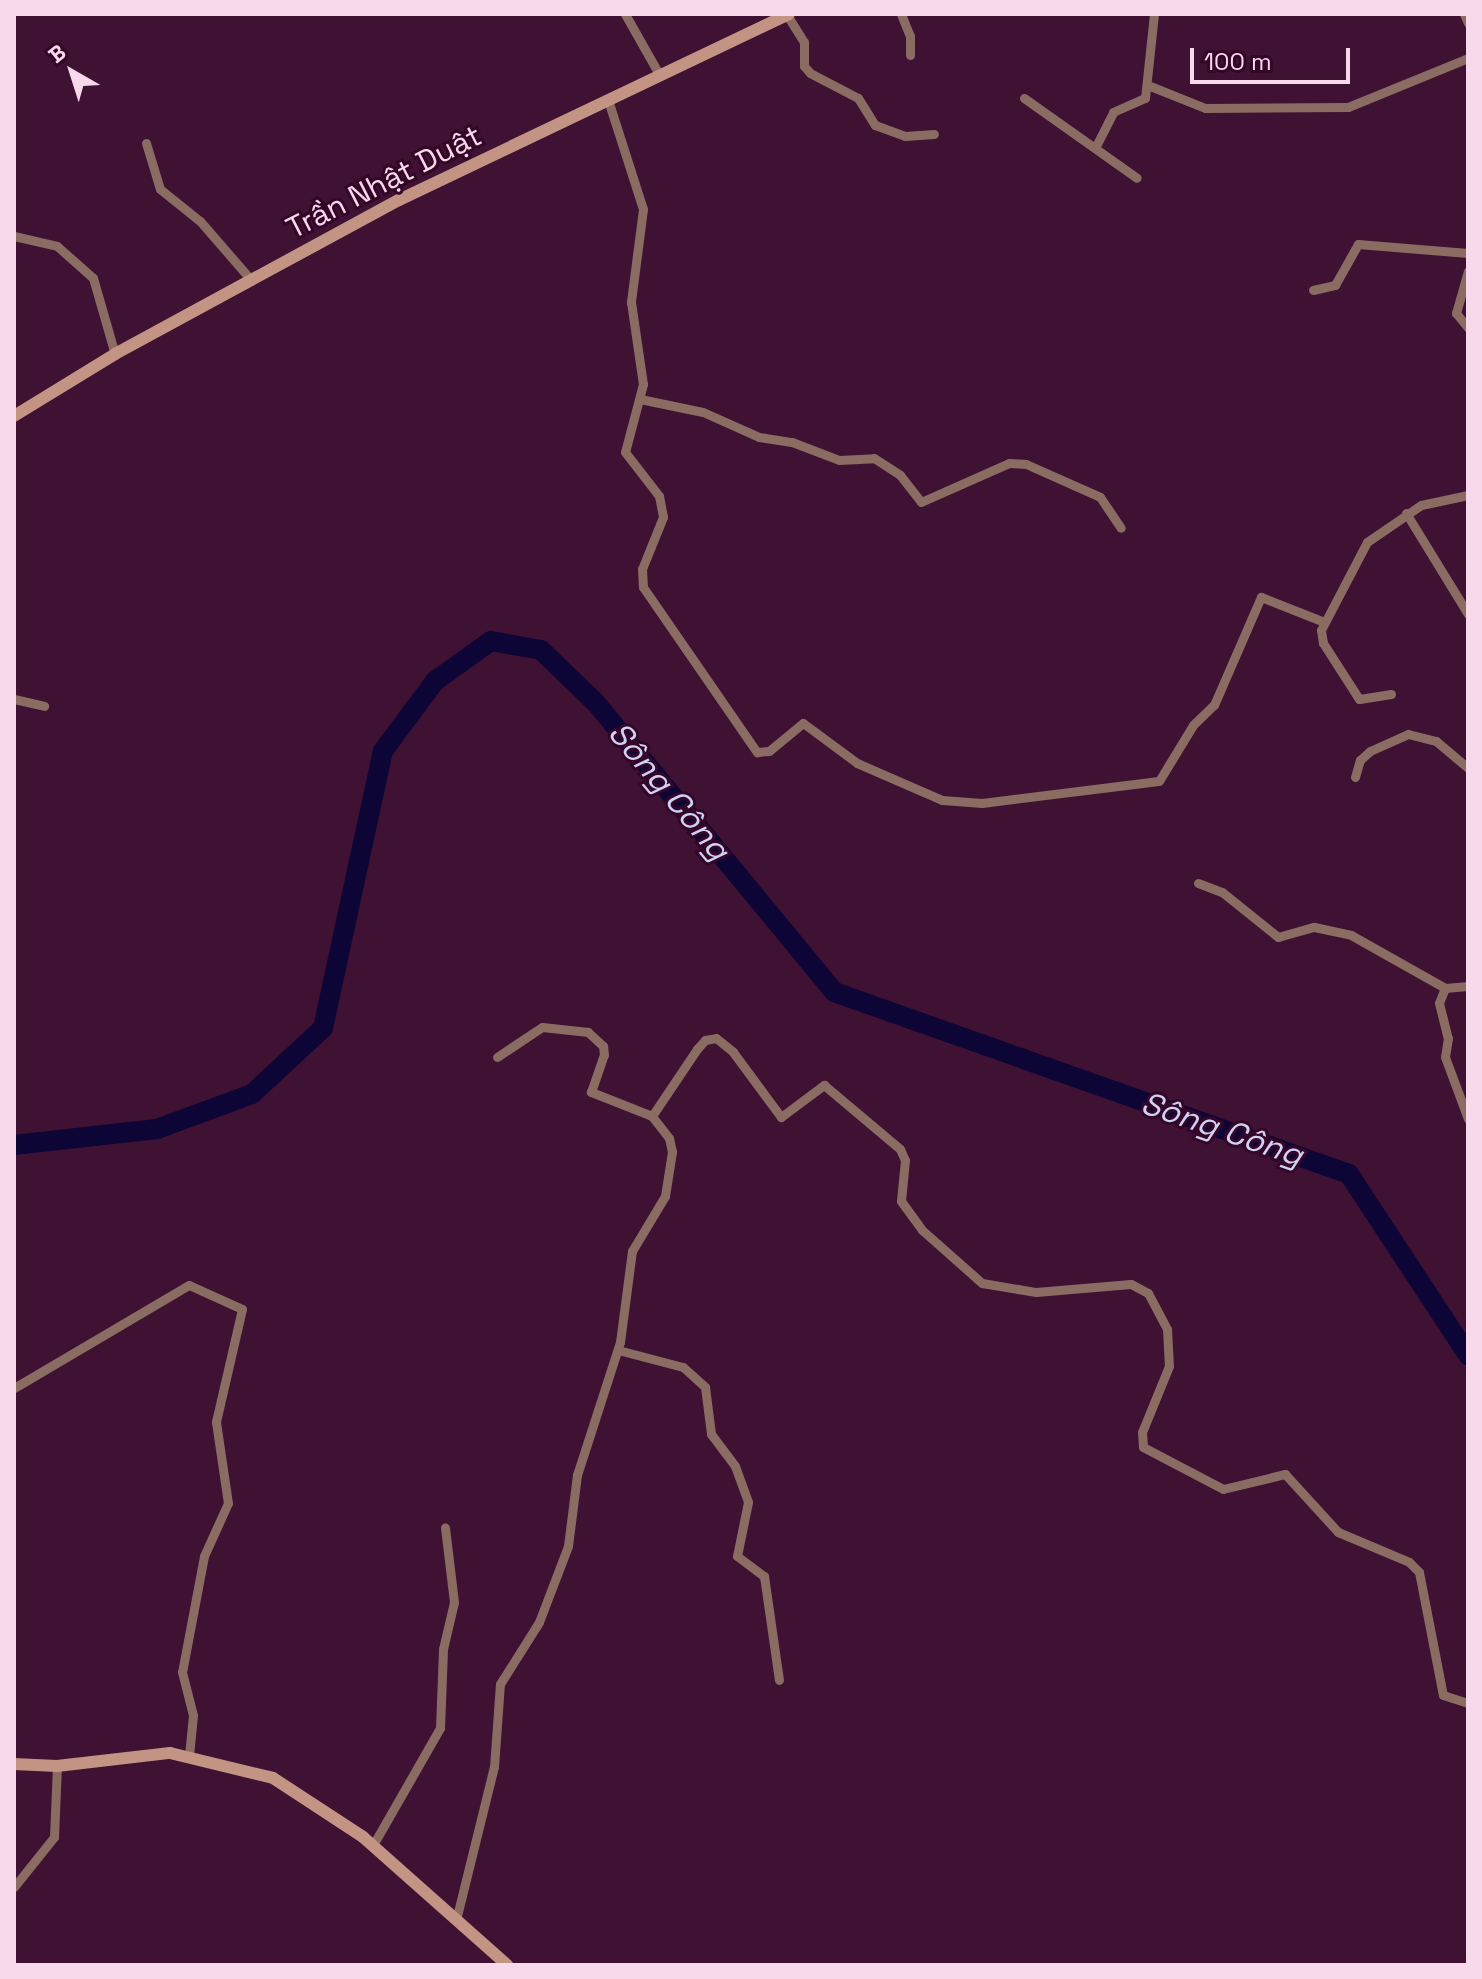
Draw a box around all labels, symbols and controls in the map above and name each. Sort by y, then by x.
north arrow [32,32,112,112]
scale bar [1194,32,1354,82]
text: B [42,38,71,69]
text: 100 m [1204,46,1272,77]
street label: Trần Nhật Duật [280,117,488,247]
water label: Sông Công [600,714,738,868]
water label: Sông Công [1136,1083,1308,1175]

